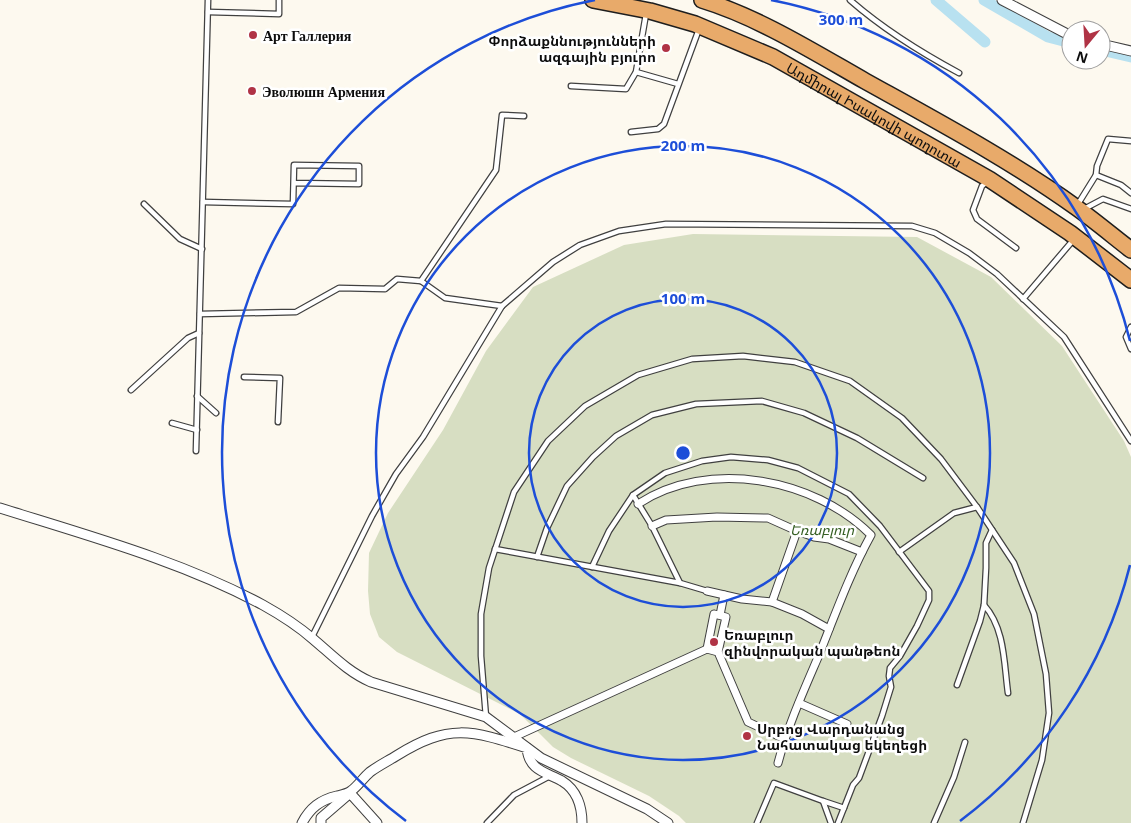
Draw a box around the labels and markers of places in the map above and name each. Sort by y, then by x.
place label: Арт Галлерия [263,26,352,45]
marker: Арт Галлерия [247,29,259,41]
place label: Փորձաքննությունների ազգային բյուրո [489,31,656,66]
marker: Փորձաքննությունների ազգային բյուրո [660,42,672,54]
place label: Эволюшн Армения [262,82,385,101]
marker: Эволюшн Армения [246,85,258,97]
centre of rings [674,444,692,462]
place label: Եռաբլուր զինվորական պանթեոն [724,625,900,660]
marker: Եռաբլուր զինվորական պանթեոն [708,636,720,648]
place label: Սրբոց Վարդանանց Նահատակաց եկեղեցի [757,719,927,754]
marker: Սրբոց Վարդանանց Նահատակաց եկեղեցի [741,730,753,742]

